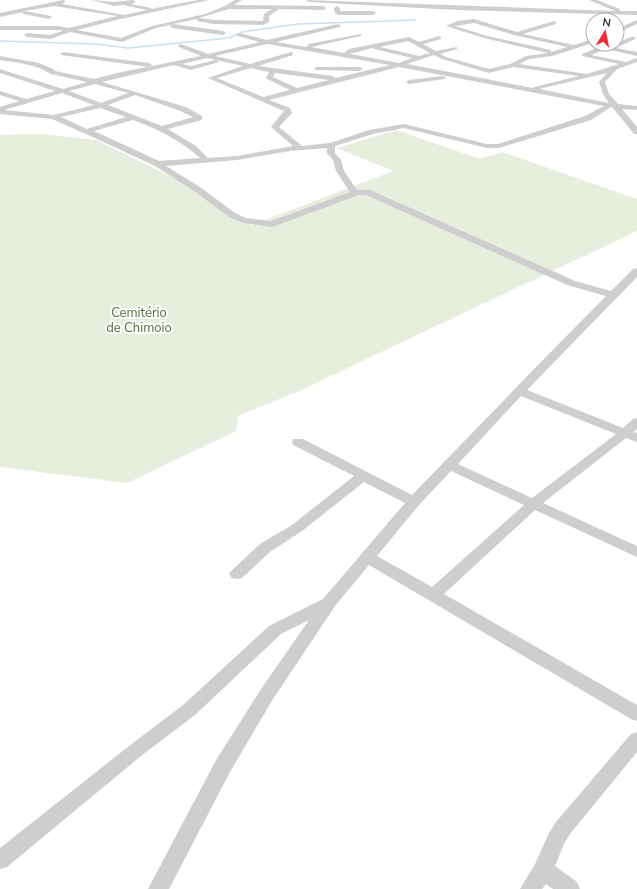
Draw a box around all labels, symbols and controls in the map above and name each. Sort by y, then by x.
north arrow [585,12,625,52]
text: N [601,15,612,31]
park label: Cemitério de Chimoio [106,304,172,337]

